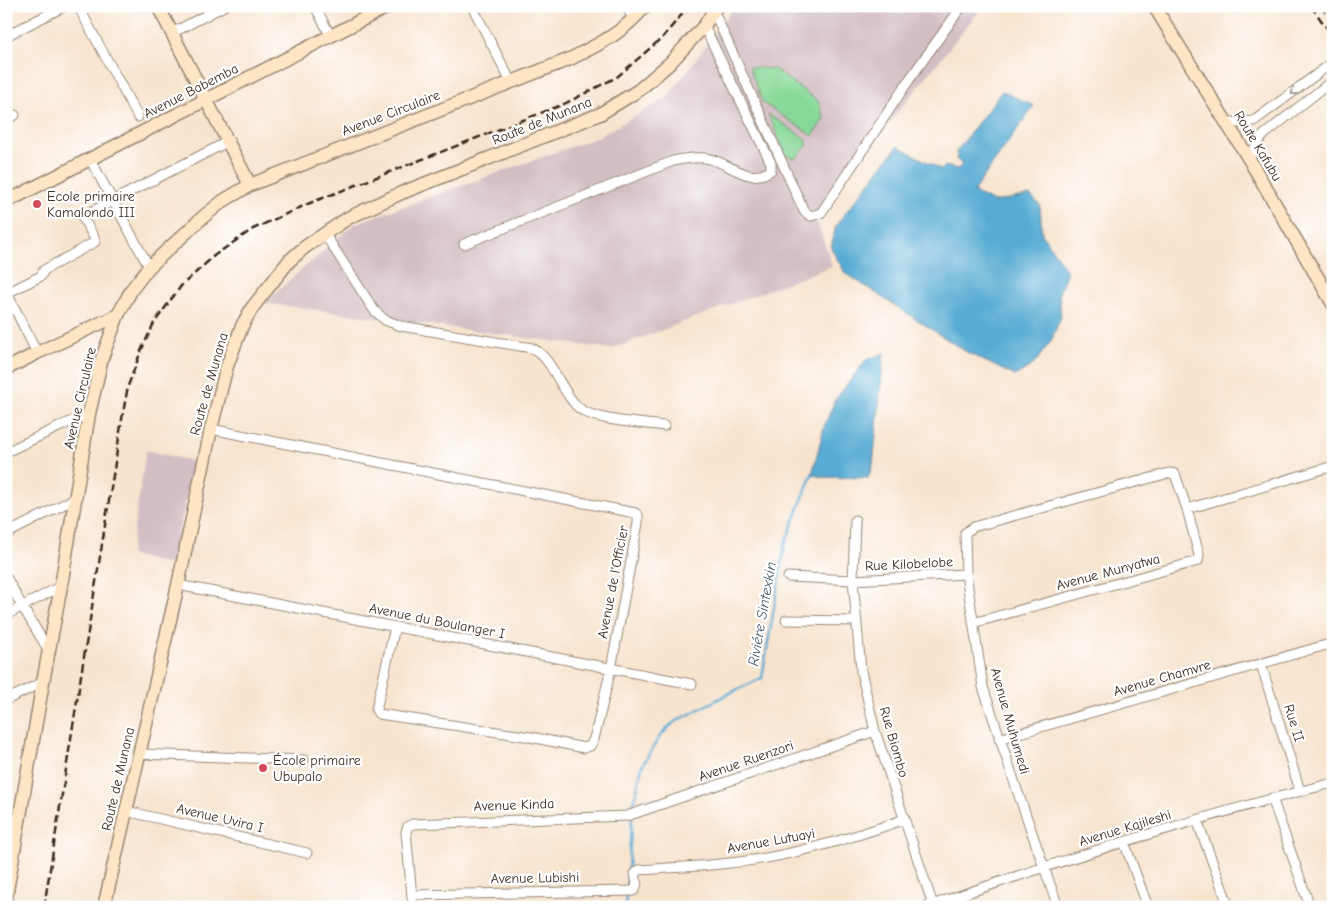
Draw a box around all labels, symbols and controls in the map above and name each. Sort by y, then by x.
street label: Avenue Babemba [141,60,241,122]
street label: Avenue Circulaire [339,86,443,140]
one-way arrow [1291,86,1300,94]
street label: Route de Munana [490,93,594,149]
street label: Route Kafubu [1230,108,1286,184]
place label: Ecole primaire Kamalondo III [47,188,135,221]
marker: Ecole primaire Kamalondo III [31,198,43,210]
street label: Route de Munana [186,331,232,437]
street label: Avenue Circulaire [60,345,100,451]
street label: Avenue de l'Officier [594,524,632,640]
street label: Avenue Munyatwa [1054,550,1162,594]
street label: Rue Kilobelobe [865,553,953,575]
water label: Riviére Sintexkin [744,560,780,668]
street label: Avenue du Boulanger I [368,599,506,643]
street label: Avenue Chamvre [1111,656,1213,700]
street label: Avenue Muhumedi [987,666,1033,776]
street label: Rue II [1280,702,1308,744]
street label: Rue Biombo [876,705,912,779]
street label: Route de Munana [98,725,138,833]
street label: Avenue Ruenzori [696,737,796,785]
place label: École primaire Ubupalo [273,752,361,785]
marker: École primaire Ubupalo [257,762,269,774]
street label: Avenue Kinda [473,795,555,815]
street label: Avenue Uvira I [175,800,265,836]
street label: Avenue Kajileshi [1077,806,1173,850]
street label: Avenue Lutuayi [726,825,816,857]
street label: Avenue Lubishi [491,869,579,887]

